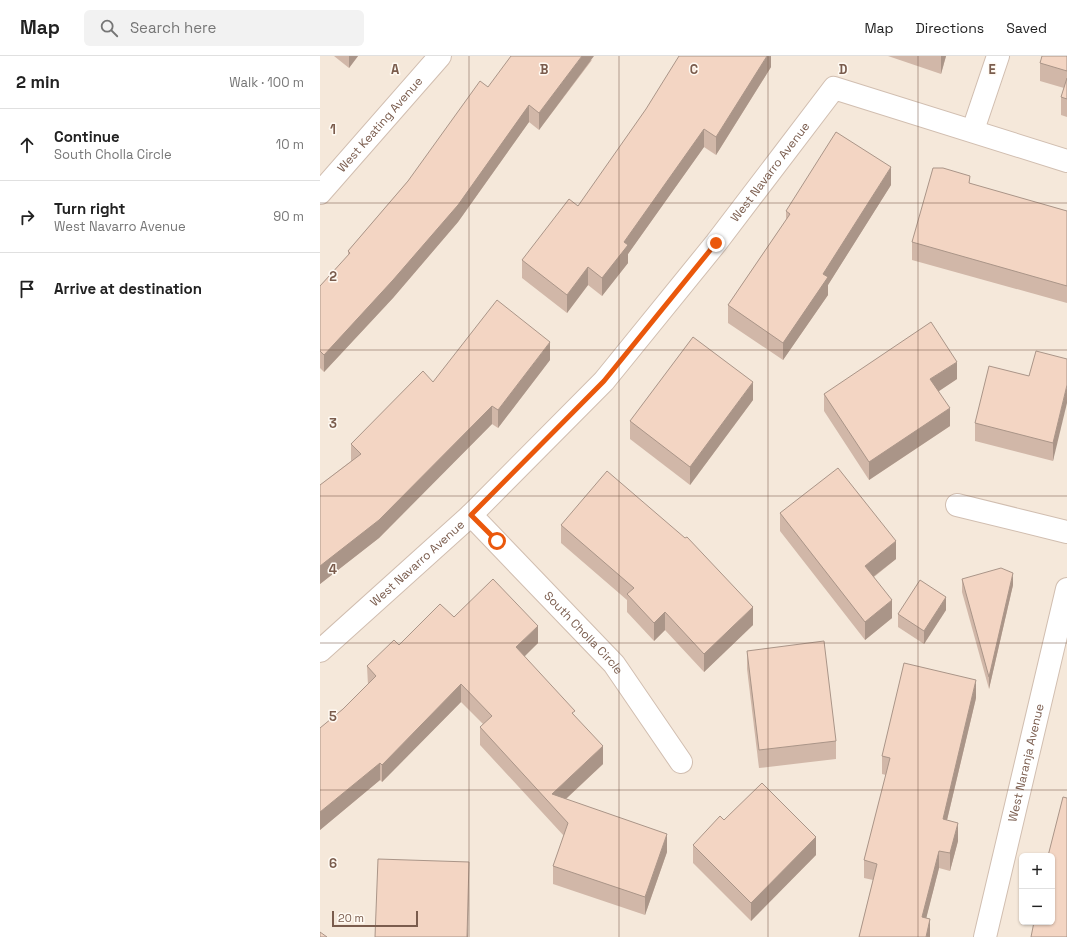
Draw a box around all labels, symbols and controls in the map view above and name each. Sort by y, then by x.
search box [84,10,364,46]
text: Map [20,15,60,40]
icon: search [98,17,120,39]
text: Search here [130,18,216,37]
text: Map [864,19,894,37]
text: Directions [916,19,984,37]
text: Saved [1006,19,1047,37]
text: A [391,61,400,78]
text: B [540,61,549,78]
text: C [690,61,698,78]
text: D [839,61,848,78]
text: E [988,61,996,78]
text: 2 min [16,71,60,93]
street label: West Keating Avenue [334,73,426,176]
text: Walk · 100 m [229,74,304,91]
street label: West Navarro Avenue [727,119,813,225]
text: 1 [330,121,336,138]
text: Continue [54,127,120,146]
icon: ahead [16,134,38,156]
text: 10 m [276,136,304,153]
text: South Cholla Circle [54,146,172,163]
text: Turn right [54,199,125,218]
icon: right [16,206,38,228]
text: 90 m [273,208,304,225]
text: West Navarro Avenue [54,218,186,235]
route end [707,234,725,252]
text: 2 [329,268,337,285]
icon: arrive [16,278,38,300]
text: Arrive at destination [54,279,202,298]
text: 3 [329,415,337,432]
street label: West Navarro Avenue [367,517,468,610]
route start [488,532,506,550]
text: 4 [329,561,337,578]
street label: South Cholla Circle [540,588,627,677]
street label: West Naranja Avenue [1004,702,1048,823]
text: 5 [329,708,337,725]
map controls [1019,853,1055,925]
button: + [1019,853,1055,889]
text: 6 [329,855,337,872]
button: − [1019,889,1055,925]
scale bar [332,909,418,928]
text: 20 m [338,911,364,925]

